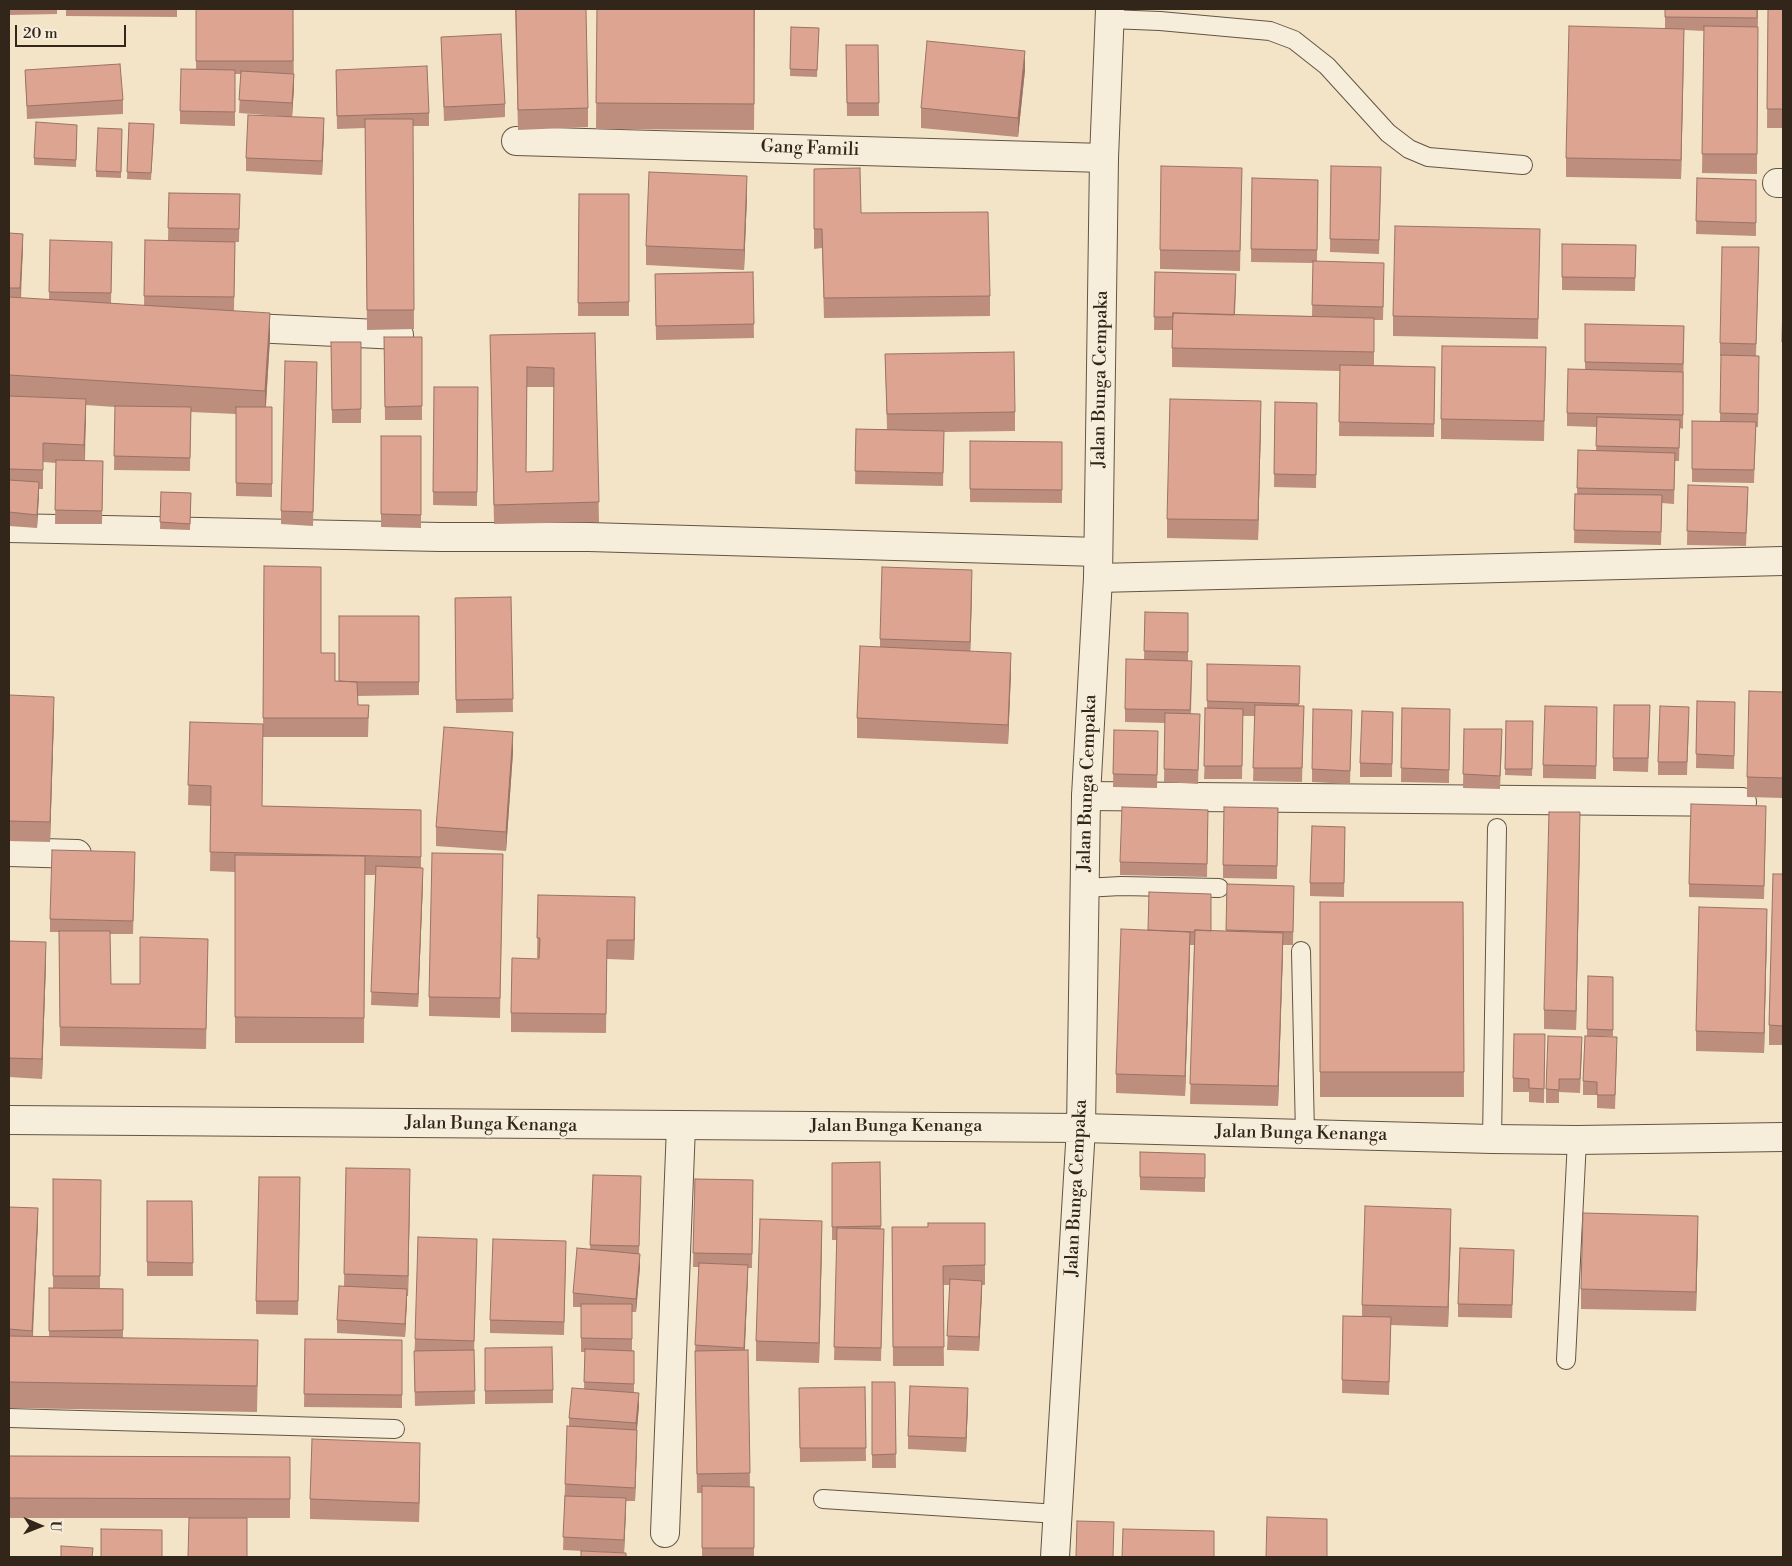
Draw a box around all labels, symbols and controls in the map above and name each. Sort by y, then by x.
scale bar [18,15,129,47]
text: 20 m [23,24,58,43]
street label: Gang Famili [760,136,860,162]
street label: Jalan Bunga Cempaka [1089,290,1113,468]
street label: Jalan Bunga Cempaka [1074,694,1102,872]
street label: Jalan Bunga Cempaka [1062,1099,1092,1277]
street label: Jalan Bunga Kenanga [405,1113,577,1137]
street label: Jalan Bunga Kenanga [810,1116,982,1138]
street label: Jalan Bunga Kenanga [1215,1122,1387,1146]
north arrow [15,1501,65,1551]
text: U [46,1521,64,1532]

